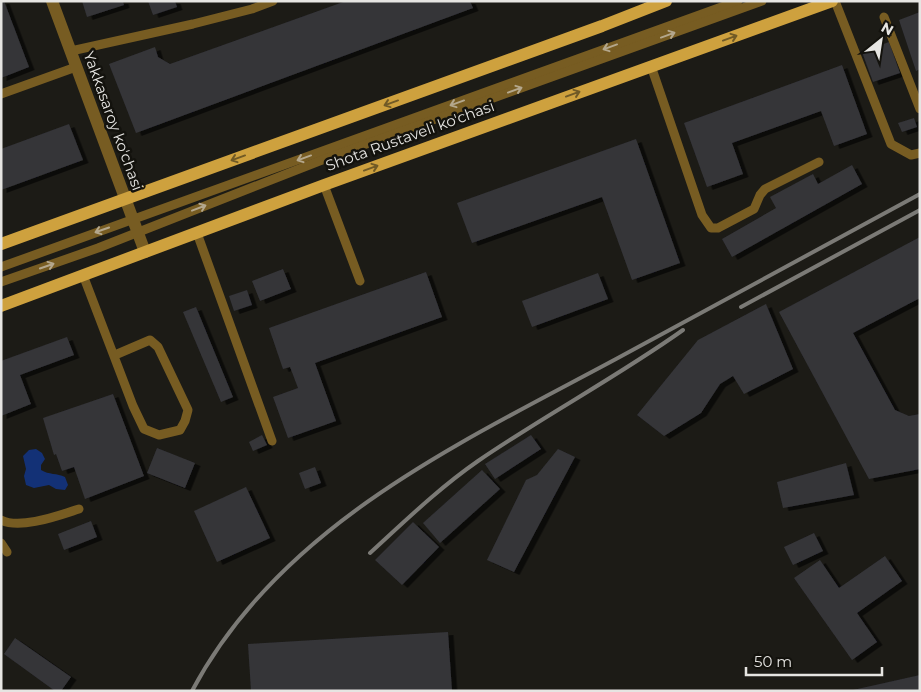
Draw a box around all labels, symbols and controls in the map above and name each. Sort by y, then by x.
north arrow [856,15,906,65]
text: N [878,18,897,39]
one-way arrow [660,30,676,39]
one-way arrow [721,33,737,42]
one-way arrow [603,43,618,52]
street label: Yakkasaroy ko'chasi [79,49,147,193]
one-way arrow [507,85,523,94]
one-way arrow [565,89,581,98]
street label: Shota Rustaveli ko'chasi [323,96,497,175]
one-way arrow [384,99,399,108]
one-way arrow [450,99,465,108]
one-way arrow [231,154,246,163]
one-way arrow [297,154,312,163]
one-way arrow [363,163,378,172]
one-way arrow [191,203,206,212]
one-way arrow [94,226,110,235]
one-way arrow [39,260,55,270]
scale bar [746,644,882,676]
text: 50 m [754,652,792,671]

